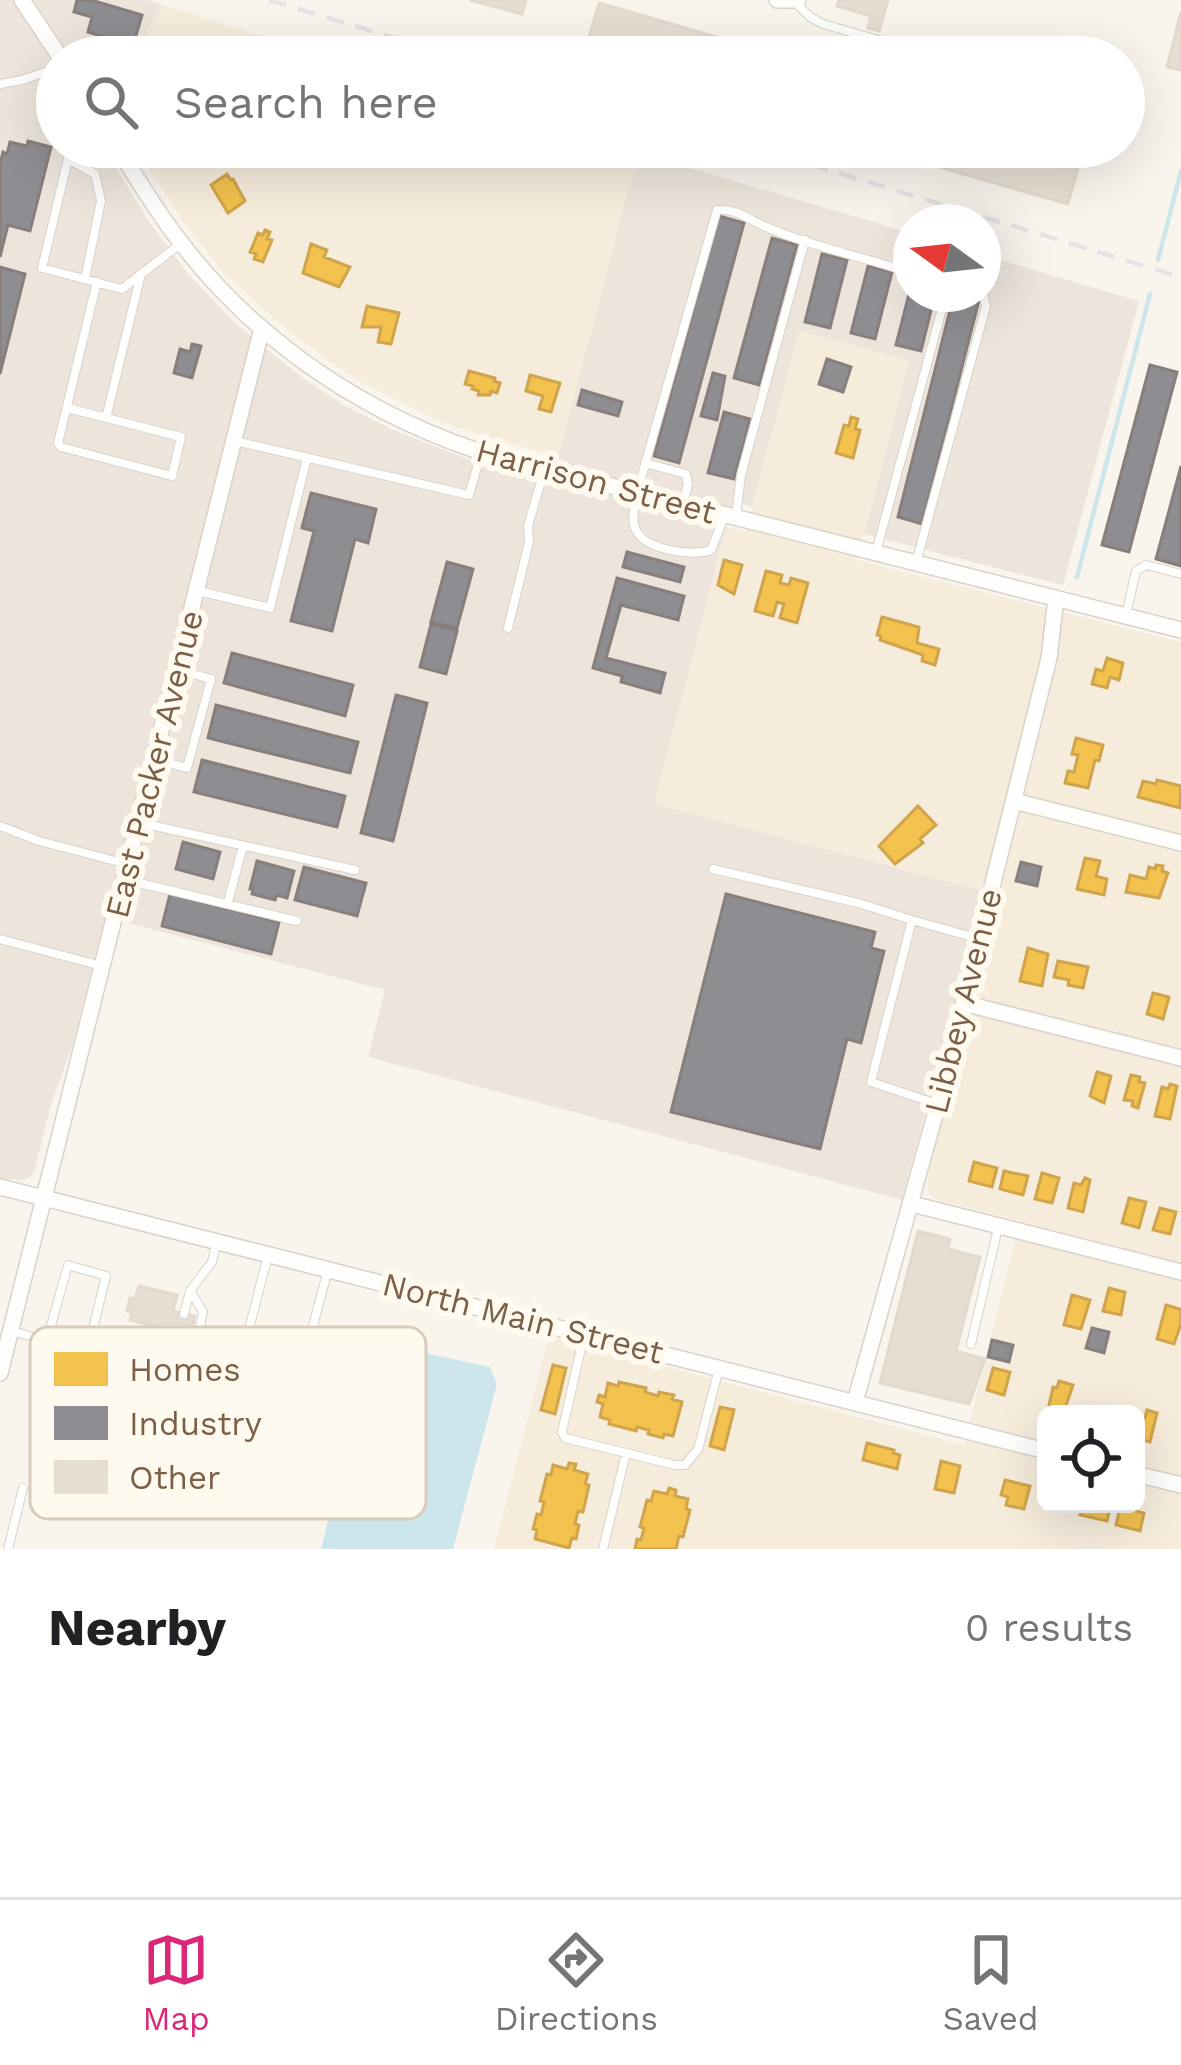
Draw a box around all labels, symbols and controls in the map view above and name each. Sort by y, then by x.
search box [36,36,1145,168]
icon: search [78,69,144,135]
text: Search here [174,76,438,129]
north arrow [893,204,1001,312]
street label: Harrison Street [472,430,720,532]
street label: East Packer Avenue [97,606,211,922]
street label: Libbey Avenue [916,884,1010,1118]
street label: North Main Street [378,1264,668,1372]
legend [30,1327,426,1519]
text: Homes [129,1350,241,1389]
text: Industry [129,1404,262,1443]
map controls [1037,1405,1145,1513]
button: locate [1037,1405,1145,1513]
text: Other [129,1458,220,1497]
text: Nearby [48,1598,226,1657]
text: 0 results [965,1605,1133,1650]
tab: Map [142,1927,210,2038]
tab: Directions [495,1927,658,2038]
tab: Saved [943,1927,1039,2038]

